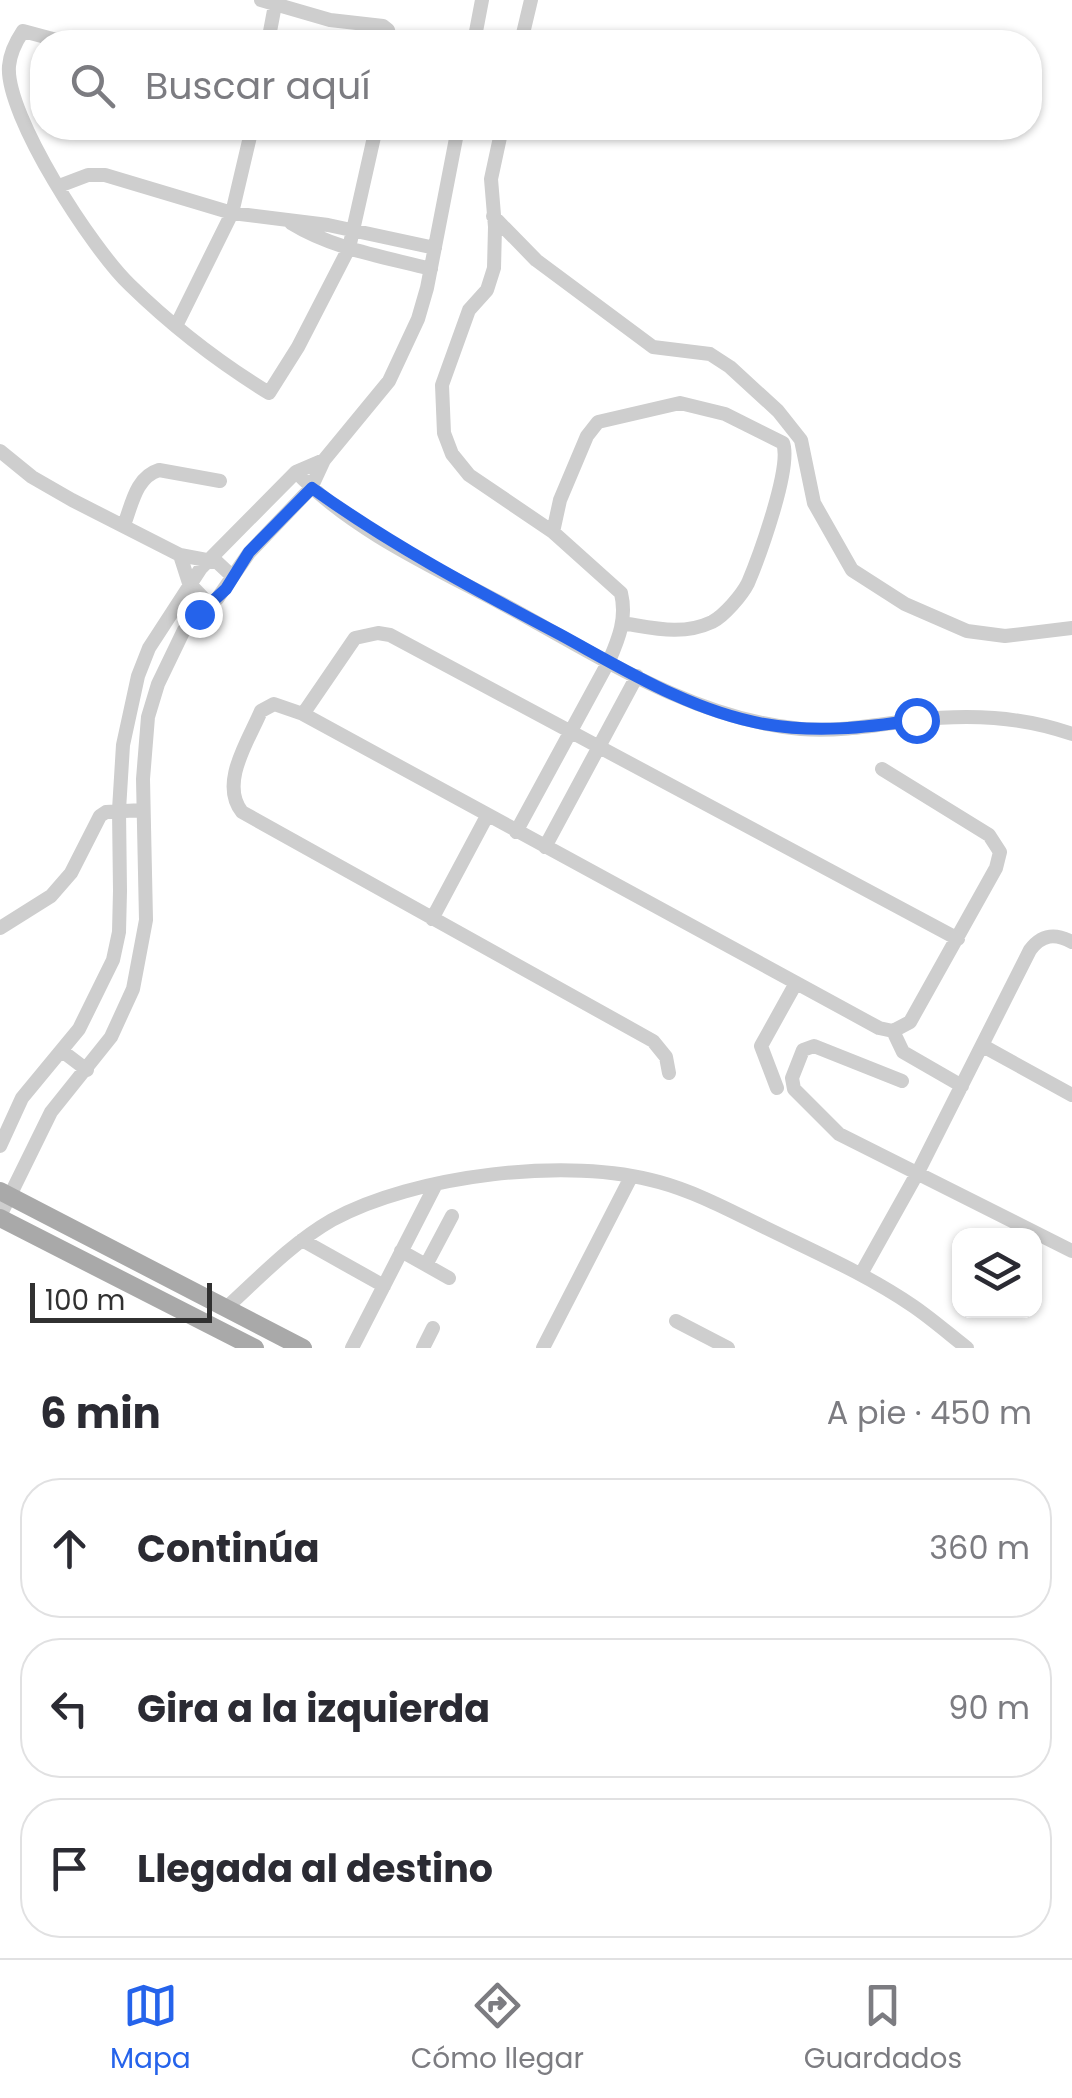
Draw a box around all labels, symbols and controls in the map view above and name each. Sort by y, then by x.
search box [30,30,1042,140]
icon: search [65,58,120,113]
text: Buscar aquí [145,59,371,112]
route end [177,592,223,638]
route start [894,698,940,744]
map controls [952,1228,1042,1318]
button: layers [952,1228,1042,1318]
scale bar [30,1278,212,1322]
text: 100 m [45,1281,125,1320]
text: 6 min [40,1384,161,1443]
text: A pie · 450 m [827,1390,1032,1435]
icon: ahead [42,1521,97,1576]
text: Continúa [137,1522,319,1575]
text: 360 m [929,1525,1030,1570]
icon: left [42,1681,97,1736]
text: Gira a la izquierda [137,1682,490,1735]
text: 90 m [948,1685,1030,1730]
icon: arrive [42,1841,97,1896]
text: Llegada al destino [137,1842,493,1895]
tab: Mapa [110,1978,191,2080]
tab: Cómo llegar [411,1978,584,2080]
tab: Guardados [804,1978,962,2080]

